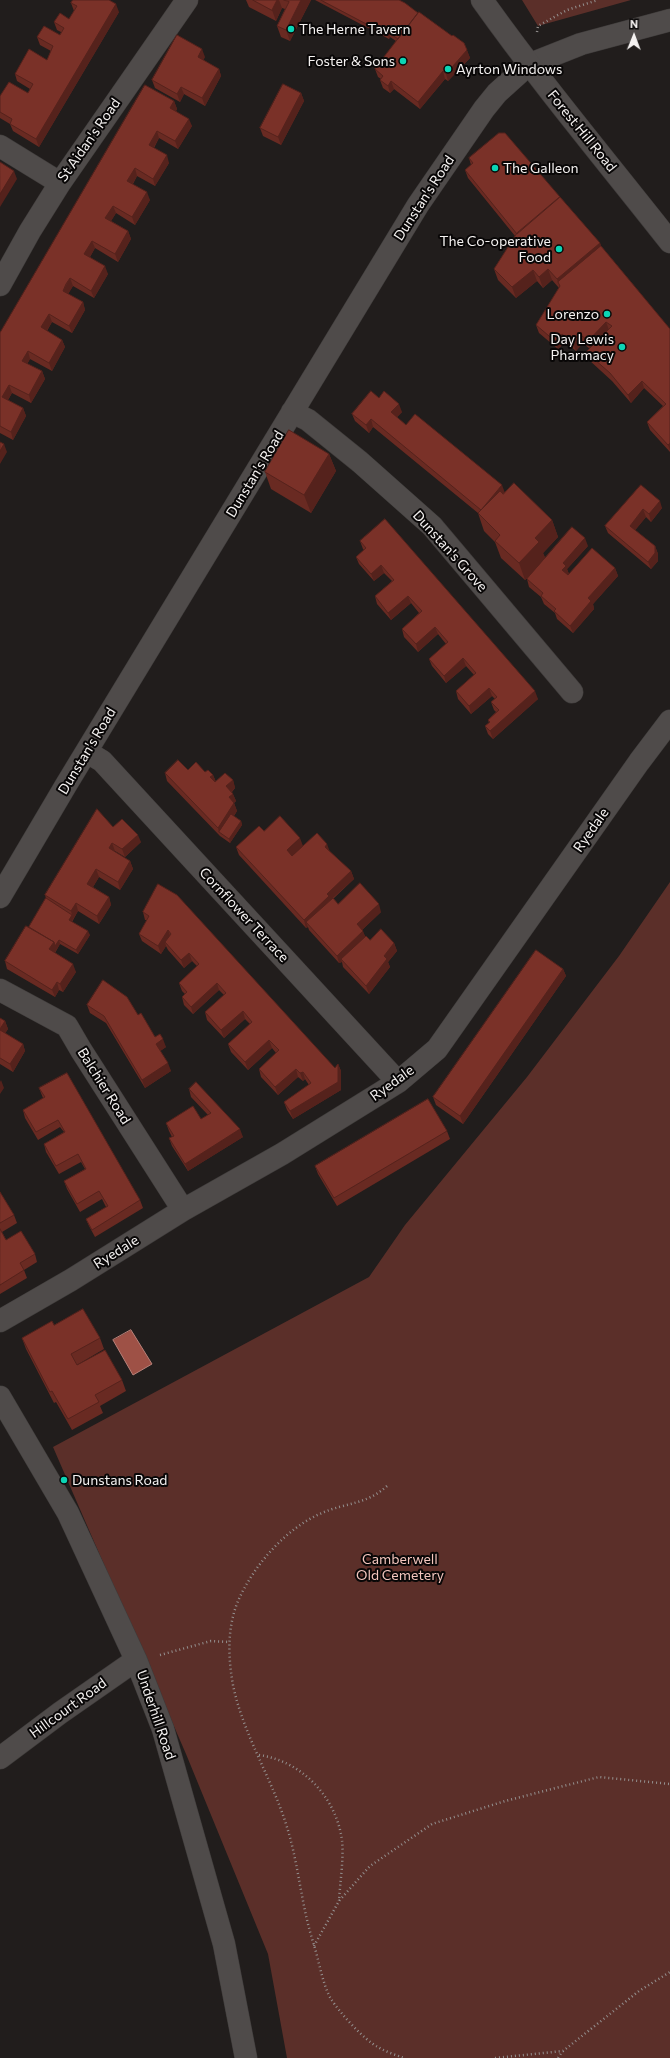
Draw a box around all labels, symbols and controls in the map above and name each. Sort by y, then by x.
north arrow [614,16,654,56]
text: N [630,17,638,30]
place label: The Herne Tavern [299,21,410,37]
marker: The Herne Tavern [286,24,296,34]
place label: Foster & Sons [307,53,395,69]
marker: Foster & Sons [398,56,408,66]
place label: Ayrton Windows [456,61,562,77]
marker: Ayrton Windows [443,64,453,74]
street label: Forest Hill Road [544,87,620,175]
street label: St Aidan's Road [54,95,124,185]
street label: Dunstan's Road [390,152,458,244]
place label: The Galleon [503,160,579,176]
marker: The Galleon [490,163,500,173]
place label: The Co-operative Food [440,233,551,266]
marker: The Co-operative Food [554,244,564,254]
place label: Lorenzo [547,306,599,322]
marker: Lorenzo [602,309,612,319]
place label: Day Lewis Pharmacy [550,331,614,364]
marker: Day Lewis Pharmacy [617,342,627,352]
street label: Dunstan's Road [223,428,287,520]
street label: Dunstan's Grove [409,507,491,595]
street label: Dunstan's Road [55,705,119,797]
street label: Ryedale [570,805,612,855]
street label: Cornflower Terrace [196,864,292,966]
street label: Balchier Road [74,1045,134,1127]
street label: Ryedale [367,1062,417,1104]
street label: Ryedale [90,1232,142,1272]
place label: Dunstans Road [72,1472,167,1488]
marker: Dunstans Road [59,1475,69,1485]
park label: Camberwell Old Cemetery [356,1551,444,1584]
street label: Underhill Road [133,1668,179,1762]
street label: Hillcourt Road [26,1674,110,1742]

